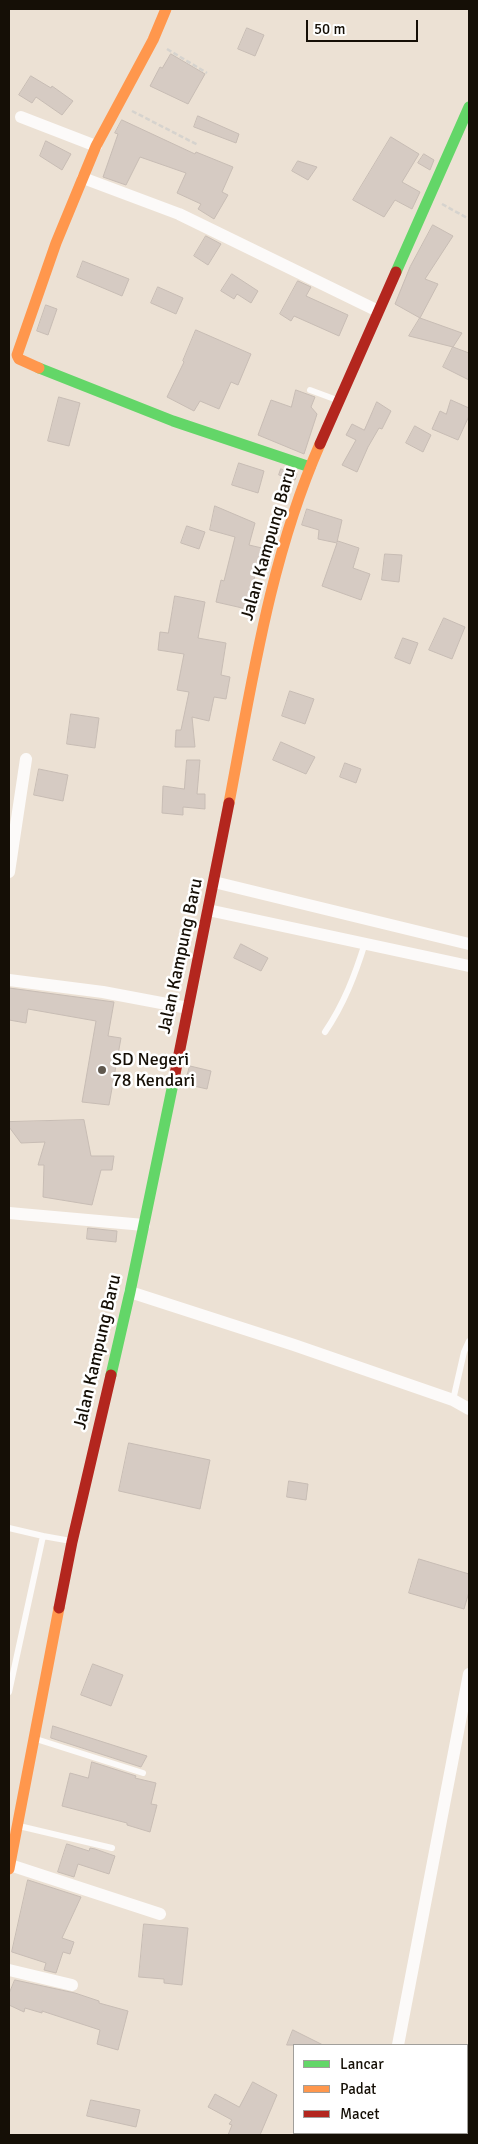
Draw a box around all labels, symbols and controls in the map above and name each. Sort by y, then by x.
scale bar [308,10,420,42]
text: 50 m [314,20,345,38]
street label: Jalan Kampung Baru [237,465,301,623]
street label: Jalan Kampung Baru [154,876,208,1036]
place label: SD Negeri 78 Kendari [112,1049,195,1092]
marker: SD Negeri 78 Kendari [96,1064,108,1076]
street label: Jalan Kampung Baru [70,1272,126,1432]
legend [293,2044,468,2134]
text: Lancar [340,2055,384,2073]
text: Padat [340,2080,376,2098]
text: Macet [340,2105,379,2123]

